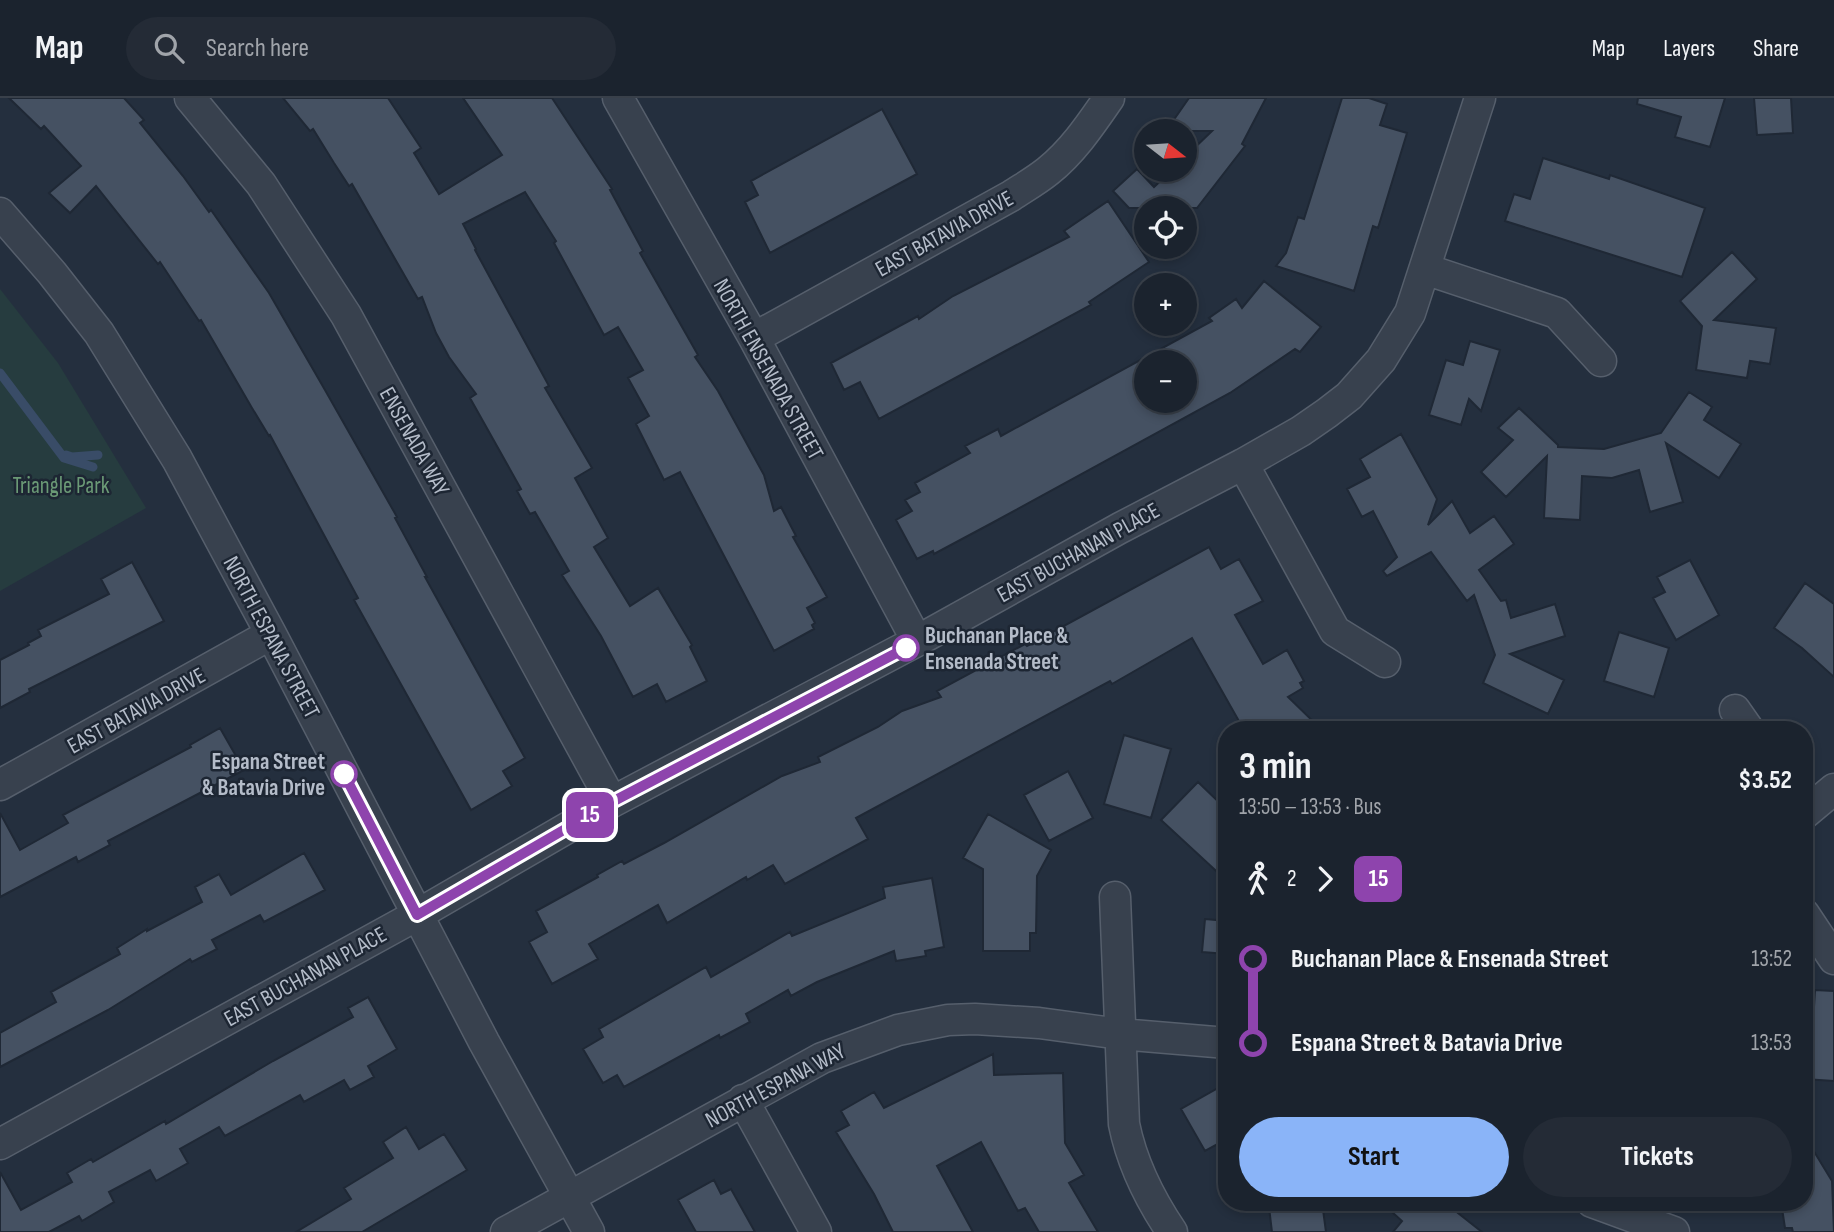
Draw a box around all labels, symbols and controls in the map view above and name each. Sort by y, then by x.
search box [126,17,616,80]
text: Map [35,28,84,68]
icon: search [150,29,188,67]
text: Search here [206,33,309,64]
text: Map [1592,34,1625,63]
text: Layers [1663,34,1715,63]
text: Share [1753,34,1799,63]
north arrow [1134,119,1197,182]
map controls [1134,119,1197,413]
street label: EAST BATAVIA DRIVE [871,184,1018,283]
button: locate [1134,196,1197,259]
button: + [1134,273,1197,336]
street label: NORTH ENSENADA STREET [707,274,829,465]
button: − [1134,350,1197,413]
street label: ENSENADA WAY [373,382,456,501]
park label: Triangle Park [12,472,110,500]
street label: EAST BUCHANAN PLACE [992,497,1165,609]
street label: NORTH ESPANA STREET [217,552,326,723]
place label: Buchanan Place & Ensenada Street [925,622,1069,676]
marker: Buchanan Place & Ensenada Street [893,635,919,661]
street label: EAST BATAVIA DRIVE [63,661,210,760]
text: 3 min [1239,744,1312,789]
place label: Espana Street & Batavia Drive [202,748,325,802]
marker: Espana Street & Batavia Drive [331,761,357,787]
text: $3.52 [1738,765,1792,796]
line badge: 15 [558,792,622,838]
text: 13:50 – 13:53 · Bus [1239,793,1382,821]
text: 15 [580,800,600,829]
icon: walk [1239,860,1277,898]
icon: forward [1306,860,1344,898]
text: 15 [1368,864,1388,893]
text: 2 [1287,865,1296,893]
street label: EAST BUCHANAN PLACE [219,921,392,1033]
text: Buchanan Place & Ensenada Street [1291,944,1608,975]
text: 13:52 [1751,945,1792,973]
text: Espana Street & Batavia Drive [1291,1028,1563,1059]
text: 13:53 [1751,1029,1792,1057]
street label: NORTH ESPANA WAY [701,1037,851,1135]
button: Start [1239,1117,1509,1197]
button: Tickets [1523,1117,1792,1197]

